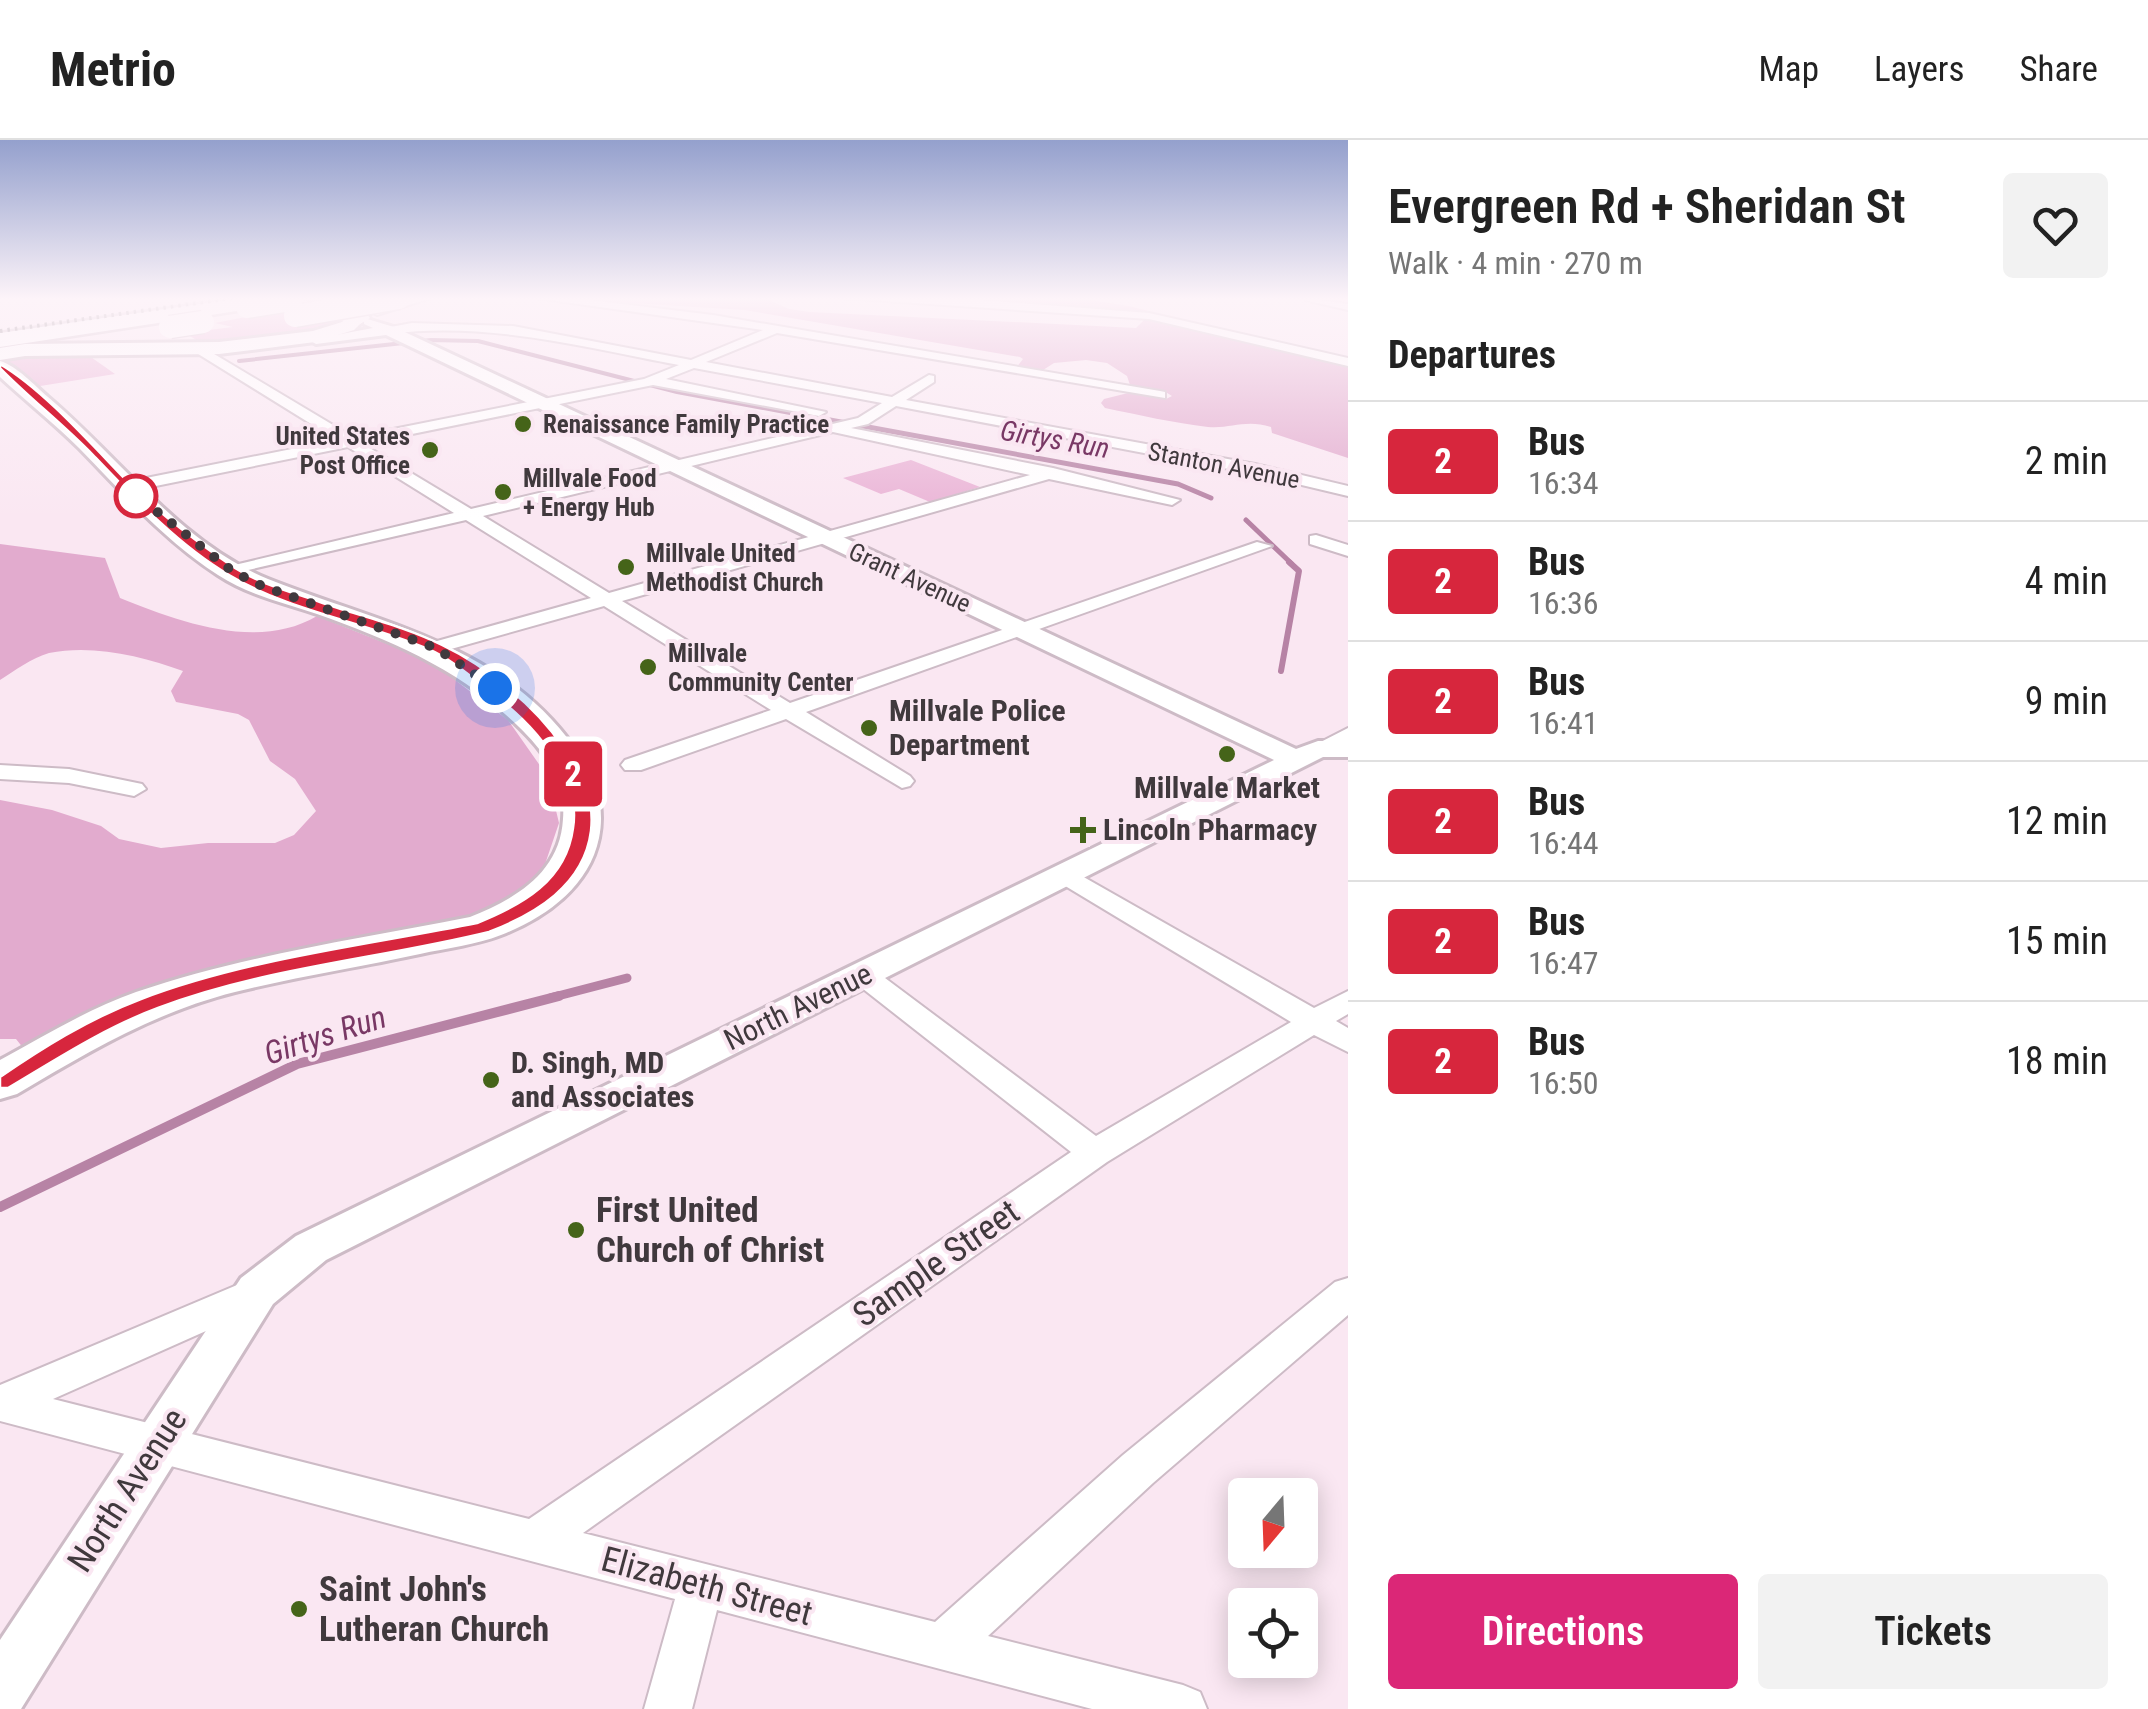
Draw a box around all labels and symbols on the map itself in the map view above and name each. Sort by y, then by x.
place label: Renaissance Family Practice [543,410,829,439]
marker: Renaissance Family Practice [512,413,534,435]
water label: Girtys Run [998,414,1112,465]
place label: United States Post Office [275,422,410,480]
street label: Stanton Avenue [1146,437,1302,494]
marker: United States Post Office [419,439,441,461]
place label: Millvale Food + Energy Hub [523,464,657,522]
unlabelled marker [115,475,157,517]
marker: Millvale Food + Energy Hub [492,481,514,503]
street label: Grant Avenue [844,537,975,618]
place label: Millvale United Methodist Church [646,539,824,597]
marker: Millvale United Methodist Church [615,556,637,578]
place label: Millvale Community Center [668,639,854,697]
marker: Millvale Community Center [637,656,659,678]
your location [470,663,520,713]
place label: Millvale Police Department [889,693,1066,762]
marker: Millvale Police Department [858,717,880,739]
line badge: 2 [540,742,606,806]
marker: Millvale Market [1216,743,1238,765]
place label: Millvale Market [1134,770,1320,805]
place label: Lincoln Pharmacy [1103,812,1318,847]
marker: Lincoln Pharmacy [1072,819,1094,841]
street label: North Avenue [718,956,877,1057]
water label: Girtys Run [259,998,391,1072]
place label: D. Singh, MD and Associates [511,1045,694,1114]
marker: D. Singh, MD and Associates [480,1069,502,1091]
place label: First United Church of Christ [596,1190,824,1271]
street label: Sample Street [845,1191,1027,1336]
marker: First United Church of Christ [565,1219,587,1241]
street label: North Avenue [59,1401,195,1580]
north arrow [1228,1478,1318,1568]
street label: Elizabeth Street [597,1539,817,1634]
place label: Saint John's Lutheran Church [319,1569,549,1650]
marker: Saint John's Lutheran Church [288,1598,310,1620]

